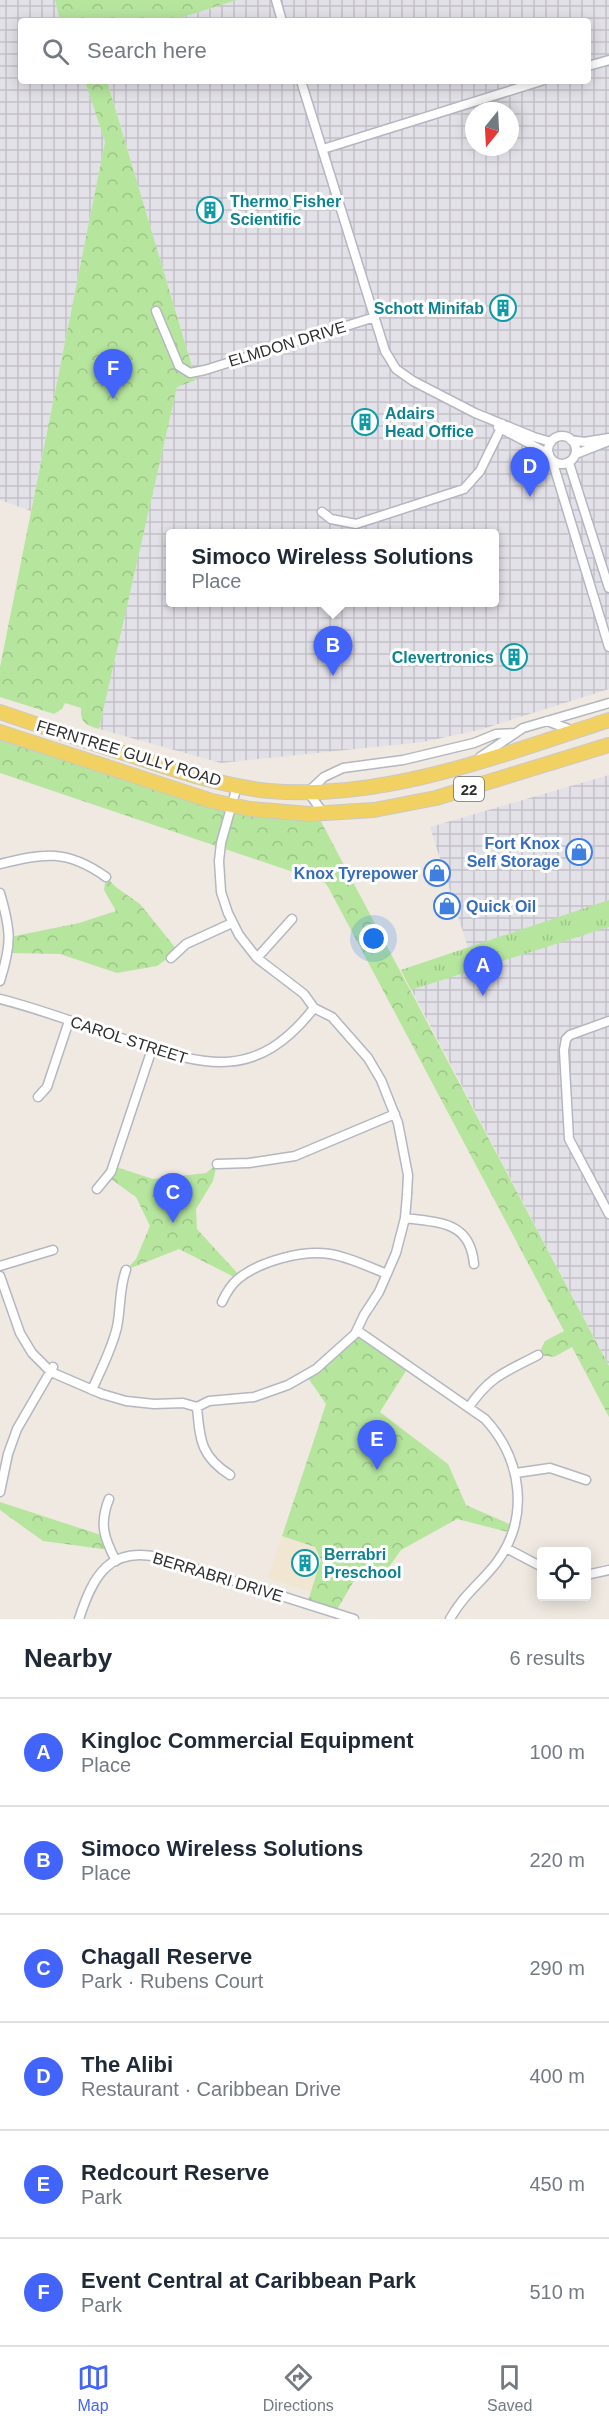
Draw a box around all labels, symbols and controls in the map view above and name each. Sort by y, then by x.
search box [18,18,591,84]
icon: search [39,35,72,68]
text: Search here [87,38,207,63]
north arrow [465,102,519,156]
place label: Thermo Fisher Scientific [230,193,341,228]
building icon: Thermo Fisher Scientific [195,195,225,225]
building icon: Schott Minifab [488,293,518,323]
place label: Schott Minifab [374,300,484,317]
street label: ELMDON DRIVE [226,318,348,370]
pin: F [94,350,132,399]
place label: Adairs Head Office [385,405,474,440]
building icon: Adairs Head Office [350,407,380,437]
pin: D [510,448,550,497]
popup [166,529,499,607]
text: Simoco Wireless Solutions [191,544,474,569]
text: Place [191,570,241,592]
pin: B [314,626,352,676]
building icon: Clevertronics [499,642,529,672]
place label: Clevertronics [392,649,494,666]
street label: FERNTREE GULLY ROAD [35,717,223,789]
road number: 22 [454,777,484,801]
place label: Fort Knox Self Storage [467,835,560,870]
shop icon: Fort Knox Self Storage [564,837,594,867]
shop icon: Knox Tyrepower [422,858,452,888]
place label: Knox Tyrepower [294,865,418,882]
shop icon: Quick Oil [432,891,462,921]
place label: Quick Oil [466,898,536,915]
your location [359,924,388,953]
pin: A [464,946,502,996]
street label: CAROL STREET [68,1013,190,1067]
pin: C [154,1174,192,1223]
pin: E [358,1420,397,1470]
place label: Berrabri Preschool [324,1546,401,1581]
map controls [537,1547,591,1601]
button: locate [537,1547,591,1601]
building icon: Berrabri Preschool [290,1548,320,1578]
street label: BERRABRI DRIVE [151,1549,285,1605]
text: Nearby [24,1643,112,1673]
text: 6 results [509,1647,585,1669]
text: Kingloc Commercial Equipment [81,1728,414,1753]
text: A [36,1741,51,1763]
text: 100 m [529,1741,585,1763]
text: Place [81,1754,131,1776]
text: Simoco Wireless Solutions [81,1836,363,1861]
text: B [36,1849,51,1871]
text: 220 m [529,1849,585,1871]
text: Place [81,1862,131,1884]
text: Chagall Reserve [81,1944,252,1969]
text: C [36,1957,51,1979]
text: 290 m [529,1957,585,1979]
text: Park · Rubens Court [81,1970,263,1992]
text: The Alibi [81,2052,173,2077]
text: D [36,2065,51,2087]
text: 400 m [529,2065,585,2087]
text: Restaurant · Caribbean Drive [81,2078,341,2100]
text: Redcourt Reserve [81,2160,269,2185]
text: E [37,2173,50,2195]
text: 450 m [529,2173,585,2195]
text: Park [81,2186,122,2208]
text: Event Central at Caribbean Park [81,2268,416,2293]
text: F [37,2281,50,2303]
text: 510 m [529,2281,585,2303]
text: Park [81,2294,122,2316]
tab: Map [77,2361,110,2415]
tab: Directions [263,2361,334,2415]
tab: Saved [487,2361,532,2415]

